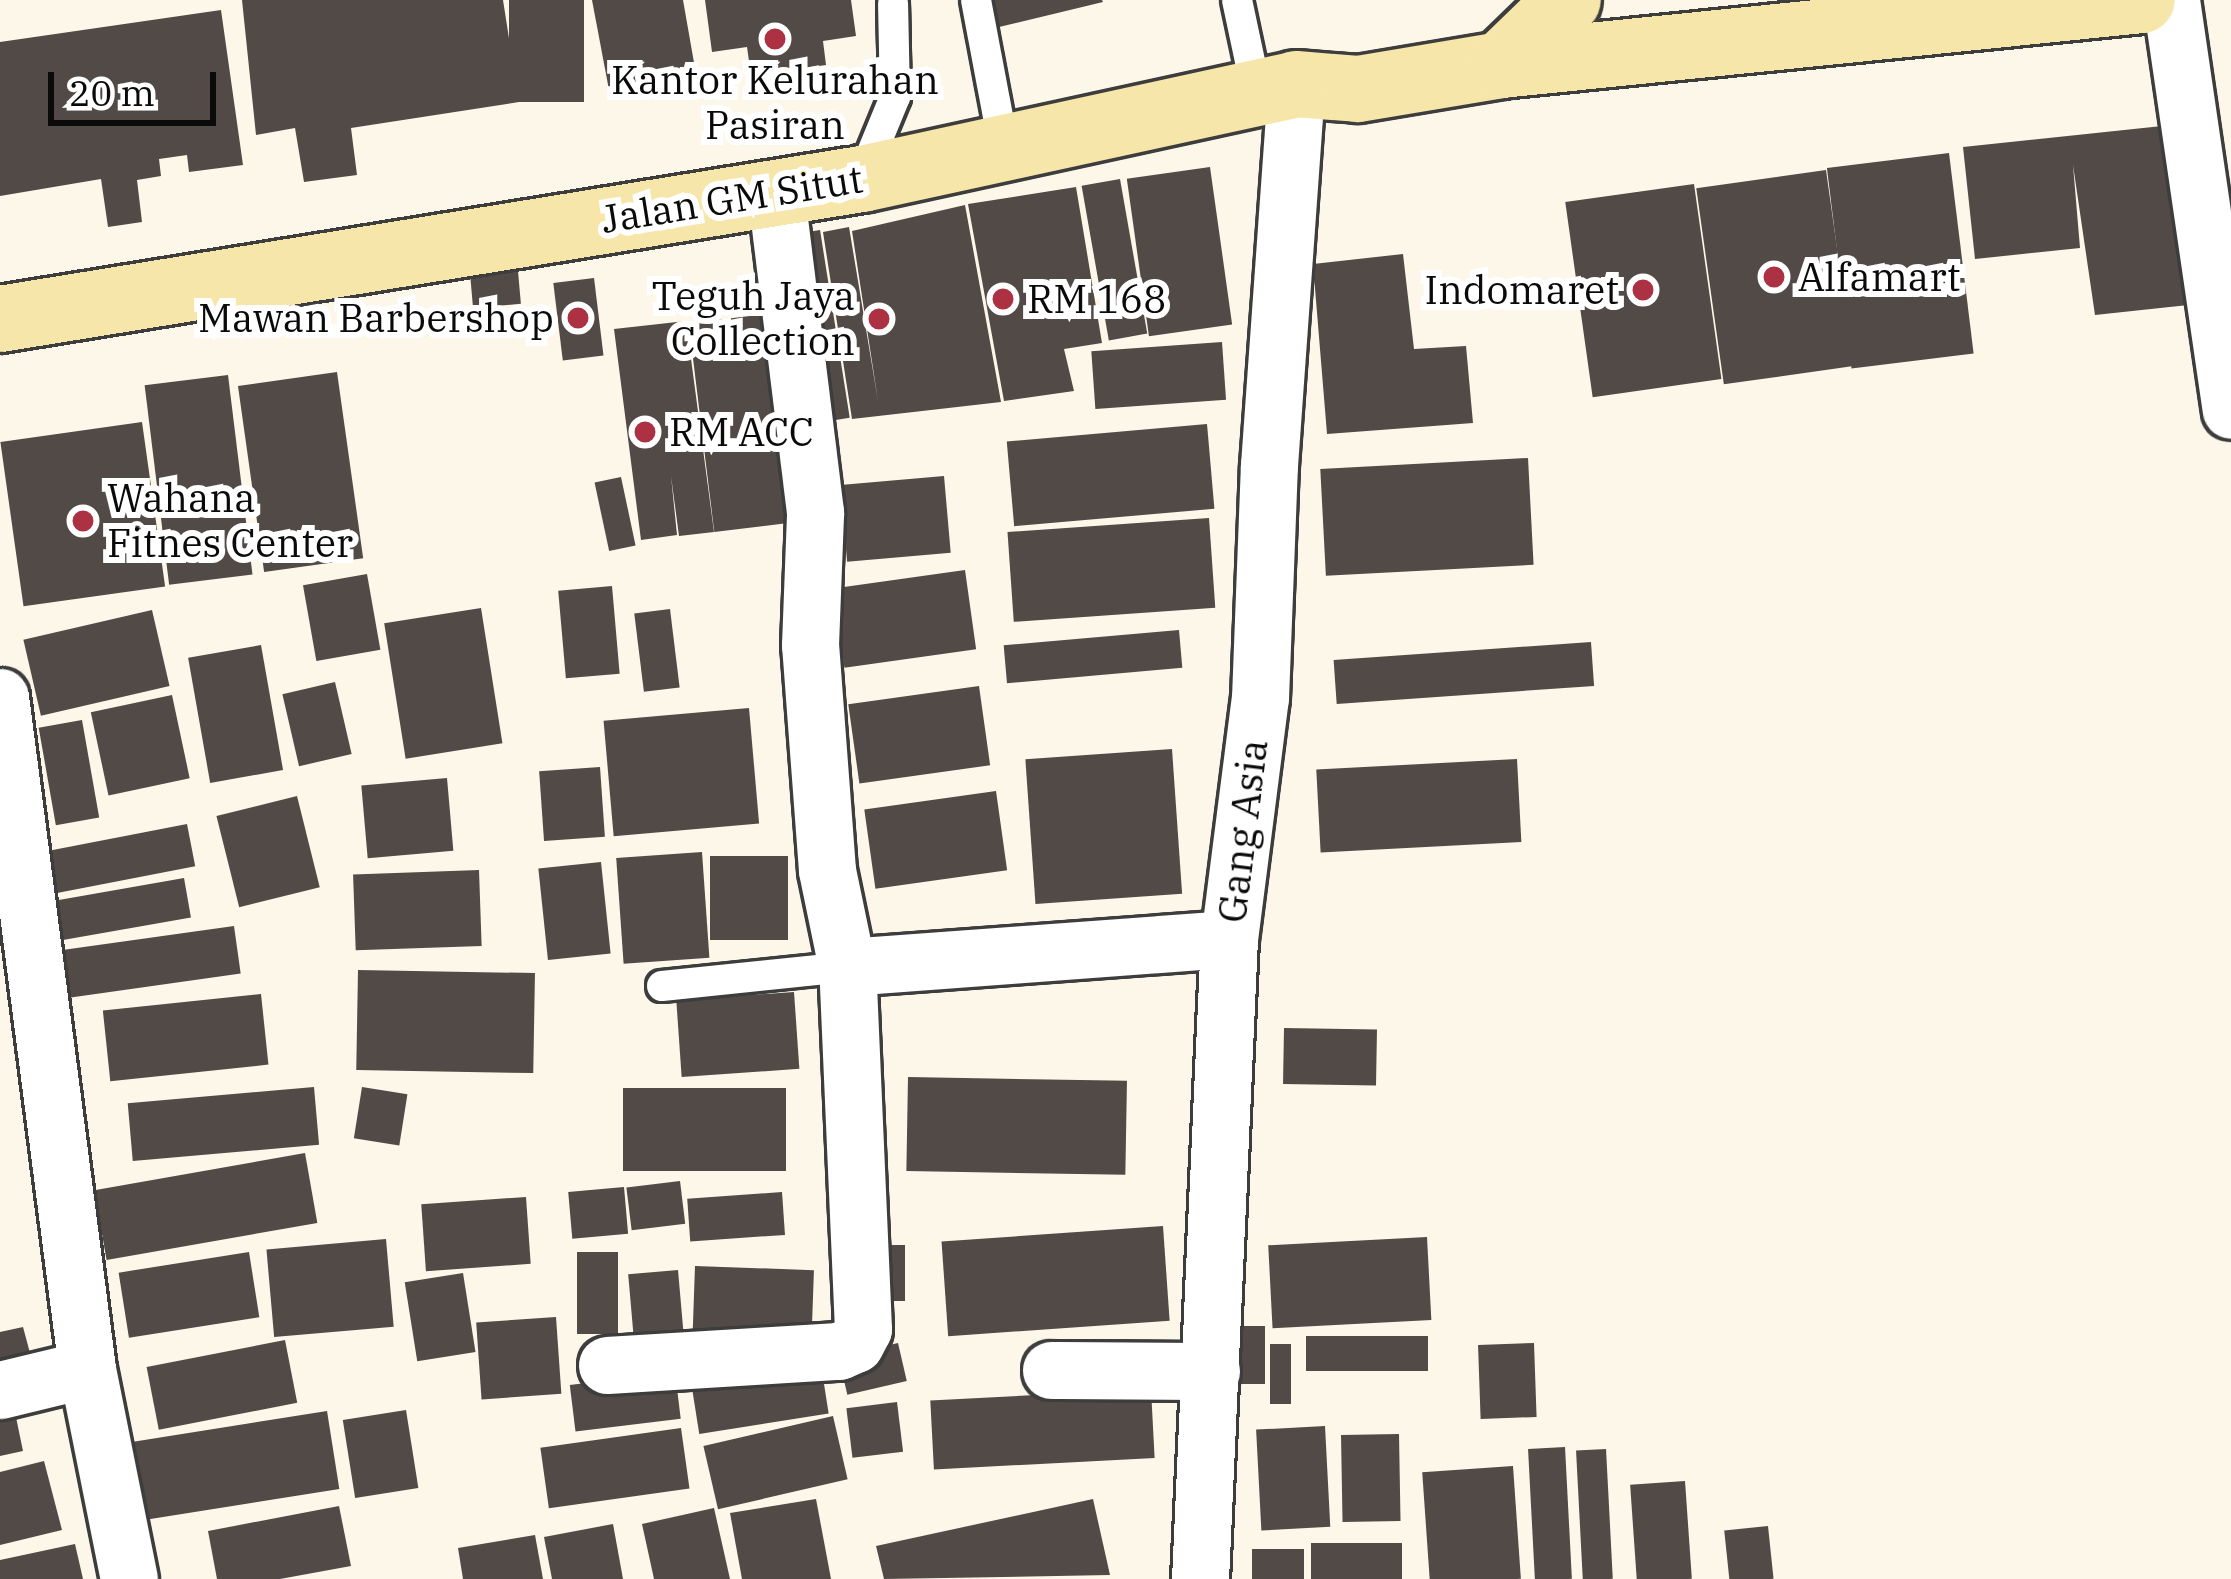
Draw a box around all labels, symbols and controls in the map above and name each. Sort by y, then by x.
marker: Kantor Kelurahan Pasiran [762,26,788,52]
scale bar [54,48,222,122]
place label: Kantor Kelurahan Pasiran [611,58,939,149]
text: 20 m [69,69,155,116]
street label: Jalan GM Situt [598,155,866,243]
place label: Alfamart [1798,254,1961,300]
marker: Alfamart [1761,264,1787,290]
place label: Indomaret [1424,267,1619,313]
place label: Teguh Jaya Collection [652,274,855,365]
place label: RM 168 [1027,276,1166,322]
marker: Indomaret [1630,277,1656,303]
marker: RM 168 [990,286,1016,312]
place label: Mawan Barbershop [198,295,554,341]
marker: Mawan Barbershop [565,305,591,331]
marker: Teguh Jaya Collection [866,306,892,332]
place label: RM ACC [669,409,814,455]
marker: RM ACC [632,419,658,445]
place label: Wahana Fitnes Center [107,476,353,567]
marker: Wahana Fitnes Center [70,508,96,534]
street label: Gang Asia [1209,737,1277,925]

